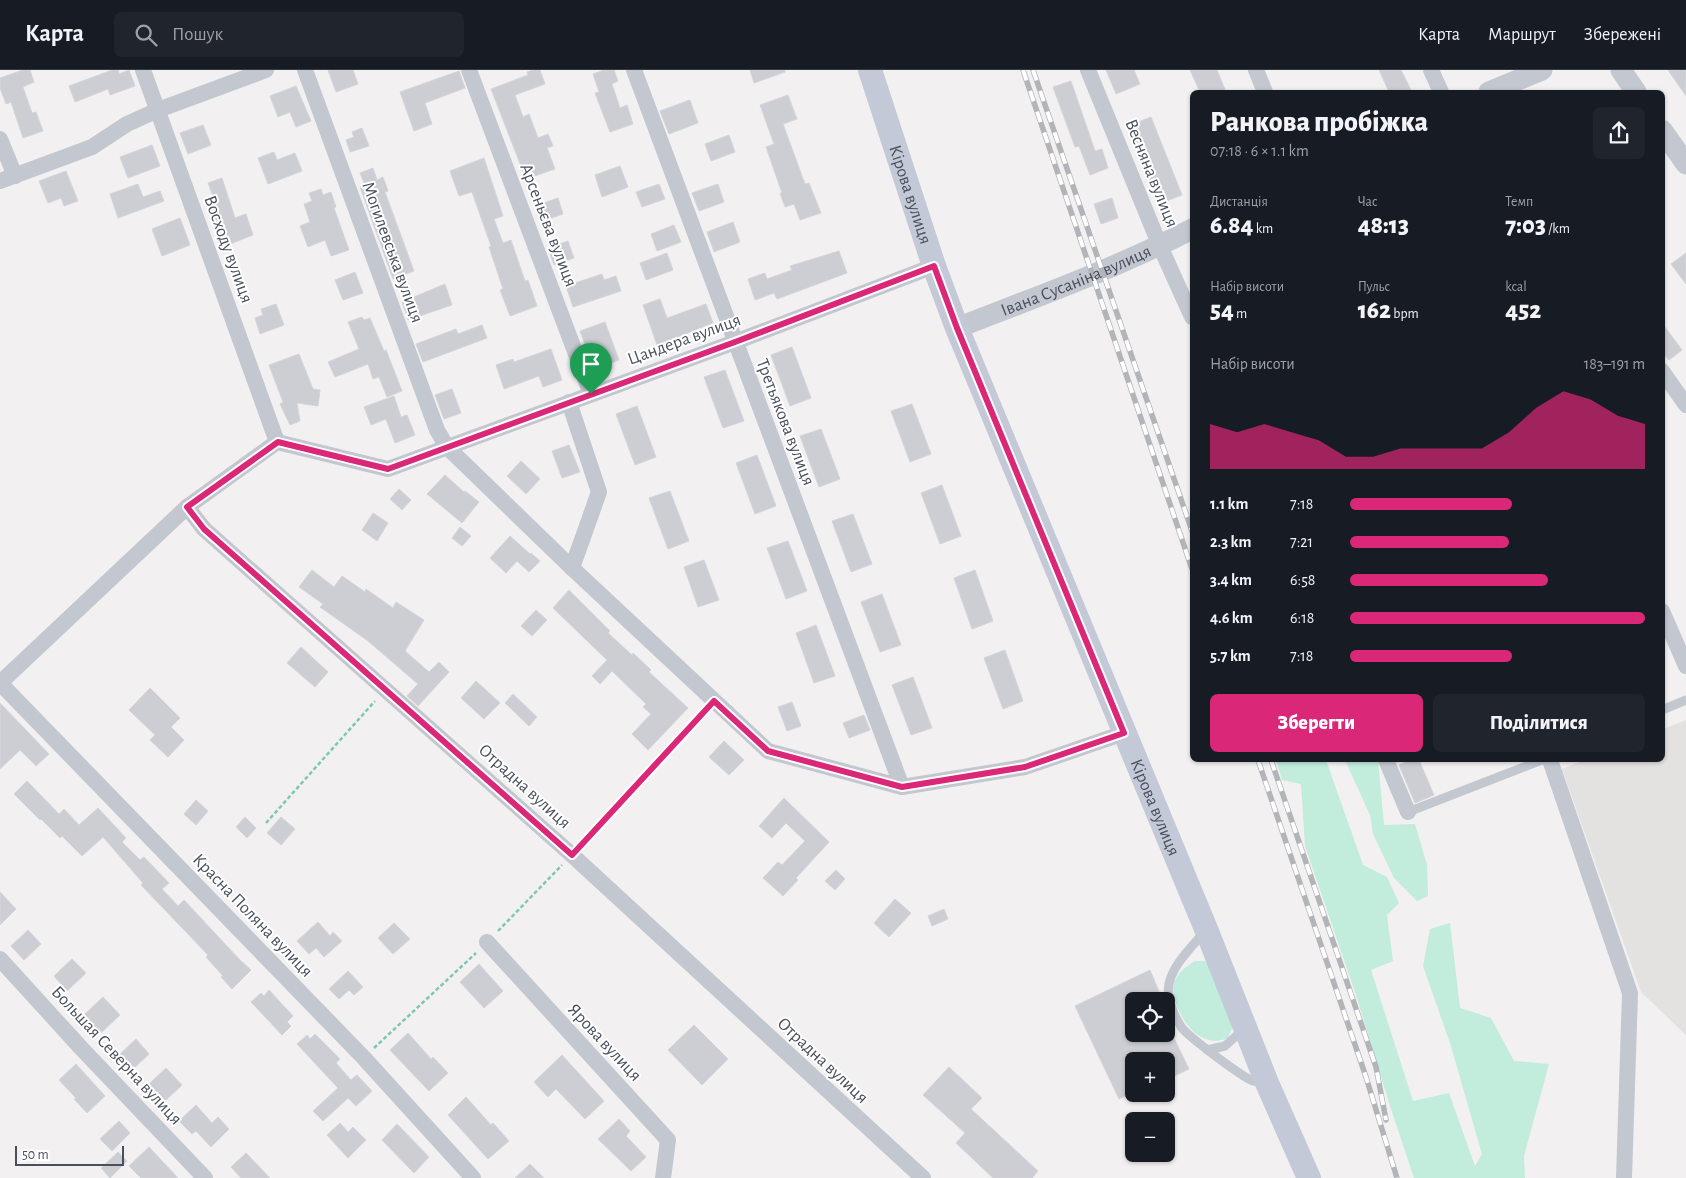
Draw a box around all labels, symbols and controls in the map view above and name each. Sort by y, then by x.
search box [114,12,464,57]
icon: search [132,21,160,49]
text: Карта [25,22,84,46]
text: Пошук [172,25,223,44]
text: Карта [1418,26,1460,44]
text: Маршрут [1488,26,1556,44]
text: Збережені [1584,26,1661,44]
button: share [1593,107,1645,159]
text: Ранкова пробіжка [1210,109,1428,137]
street label: Весняна вулиця [1121,117,1181,230]
street label: Кірова вулиця [885,143,934,247]
text: 07:18 · 6 × 1.1 km [1210,143,1309,159]
street label: Арсеньєва вулиця [516,161,580,289]
street label: Могилевська вулиця [358,179,426,325]
street label: Восходу вулиця [200,193,256,305]
text: Дистанція [1210,195,1268,209]
text: Час [1358,195,1378,209]
text: Темп [1505,195,1533,209]
text: 6.84 [1210,213,1253,238]
text: 48:13 [1358,213,1409,238]
text: 7:03 [1505,213,1546,238]
text: km [1253,222,1273,236]
text: /km [1546,222,1570,236]
street label: Івана Сусаніна вулиця [998,242,1154,320]
text: Набір висоти [1210,280,1284,294]
text: Пульс [1358,280,1390,294]
text: kcal [1505,280,1527,294]
text: 54 [1210,298,1234,323]
text: 162 [1358,298,1391,323]
text: 452 [1505,298,1541,323]
text: m [1234,307,1247,321]
text: bpm [1391,307,1419,321]
street label: Цандера вулиця [625,311,743,369]
pin [570,343,612,394]
icon: arrive [577,350,605,378]
text: Набір висоти [1210,356,1295,372]
text: 183–191 m [1584,356,1645,372]
street label: Третьякова вулиця [753,357,817,488]
text: 1.1 km [1210,496,1248,512]
text: 7:18 [1290,496,1313,512]
text: 2.3 km [1210,534,1251,550]
text: 7:21 [1290,534,1313,550]
text: 3.4 km [1210,572,1252,588]
text: 6:58 [1290,572,1315,588]
text: 4.6 km [1210,610,1253,626]
text: 6:18 [1290,610,1314,626]
text: 5.7 km [1210,648,1251,664]
text: 7:18 [1290,648,1313,664]
button: Зберегти [1210,694,1423,752]
button: Поділитися [1433,694,1645,752]
street label: Отрадна вулиця [475,741,574,833]
street label: Кірова вулиця [1127,756,1183,859]
street label: Красна Поляна вулиця [189,850,316,981]
street label: Большая Северна вулиця [48,983,185,1128]
map controls [1125,992,1175,1162]
button: locate [1125,992,1175,1042]
street label: Ярова вулиця [564,1000,645,1085]
street label: Отрадна вулиця [773,1014,871,1107]
button: + [1125,1052,1175,1102]
button: − [1125,1112,1175,1162]
scale bar [15,1143,124,1166]
text: 50 m [22,1148,49,1162]

